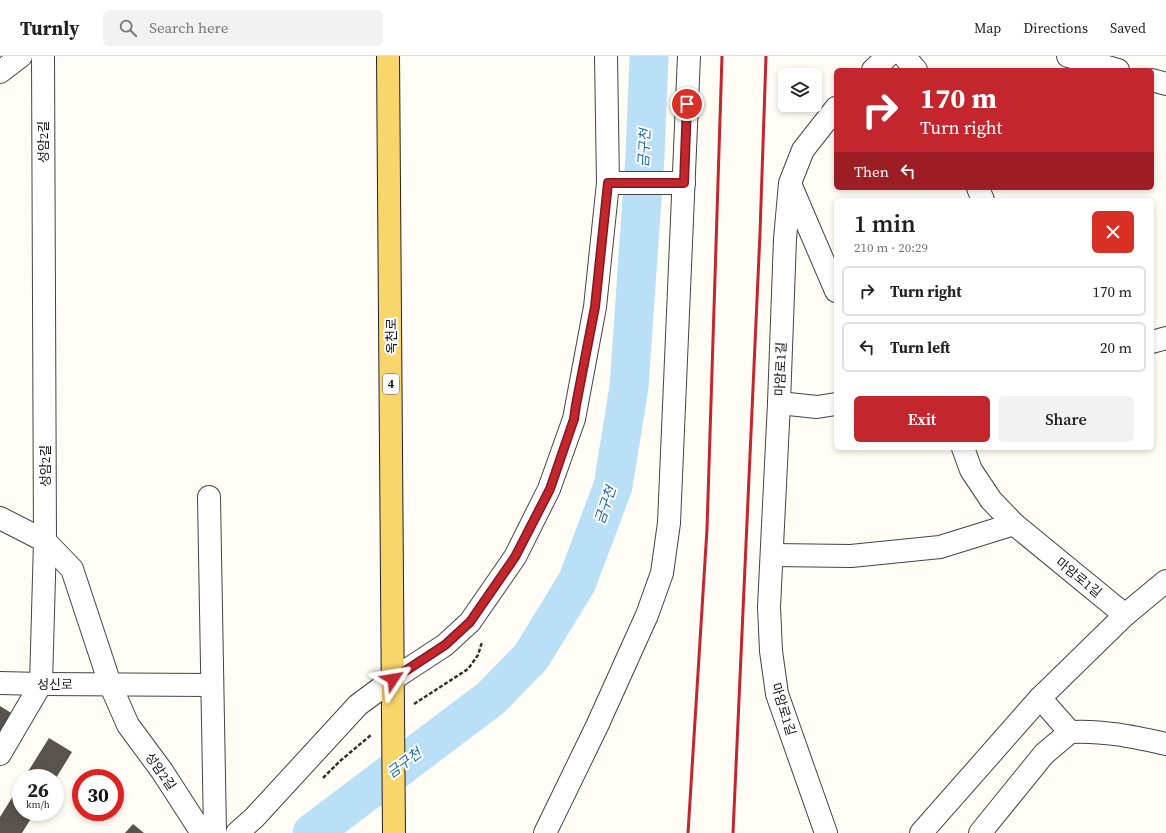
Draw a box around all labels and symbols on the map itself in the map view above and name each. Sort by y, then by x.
pin [670,87,704,121]
street label: 성암2길 [35,121,52,163]
water label: 금구천 [633,127,655,168]
street label: 옥천로 [383,318,400,354]
street label: 마암로1길 [771,342,790,396]
road number: 4 [383,374,399,394]
street label: 성암2길 [37,445,54,487]
water label: 금구천 [589,482,621,527]
street label: 마암로1길 [1052,554,1105,601]
position arrow [372,658,414,700]
street label: 성신로 [37,676,73,693]
street label: 마암로1길 [767,681,800,738]
water label: 금구천 [383,743,426,783]
street label: 성암2길 [141,749,180,794]
speed limit sign: 30 [72,769,124,821]

